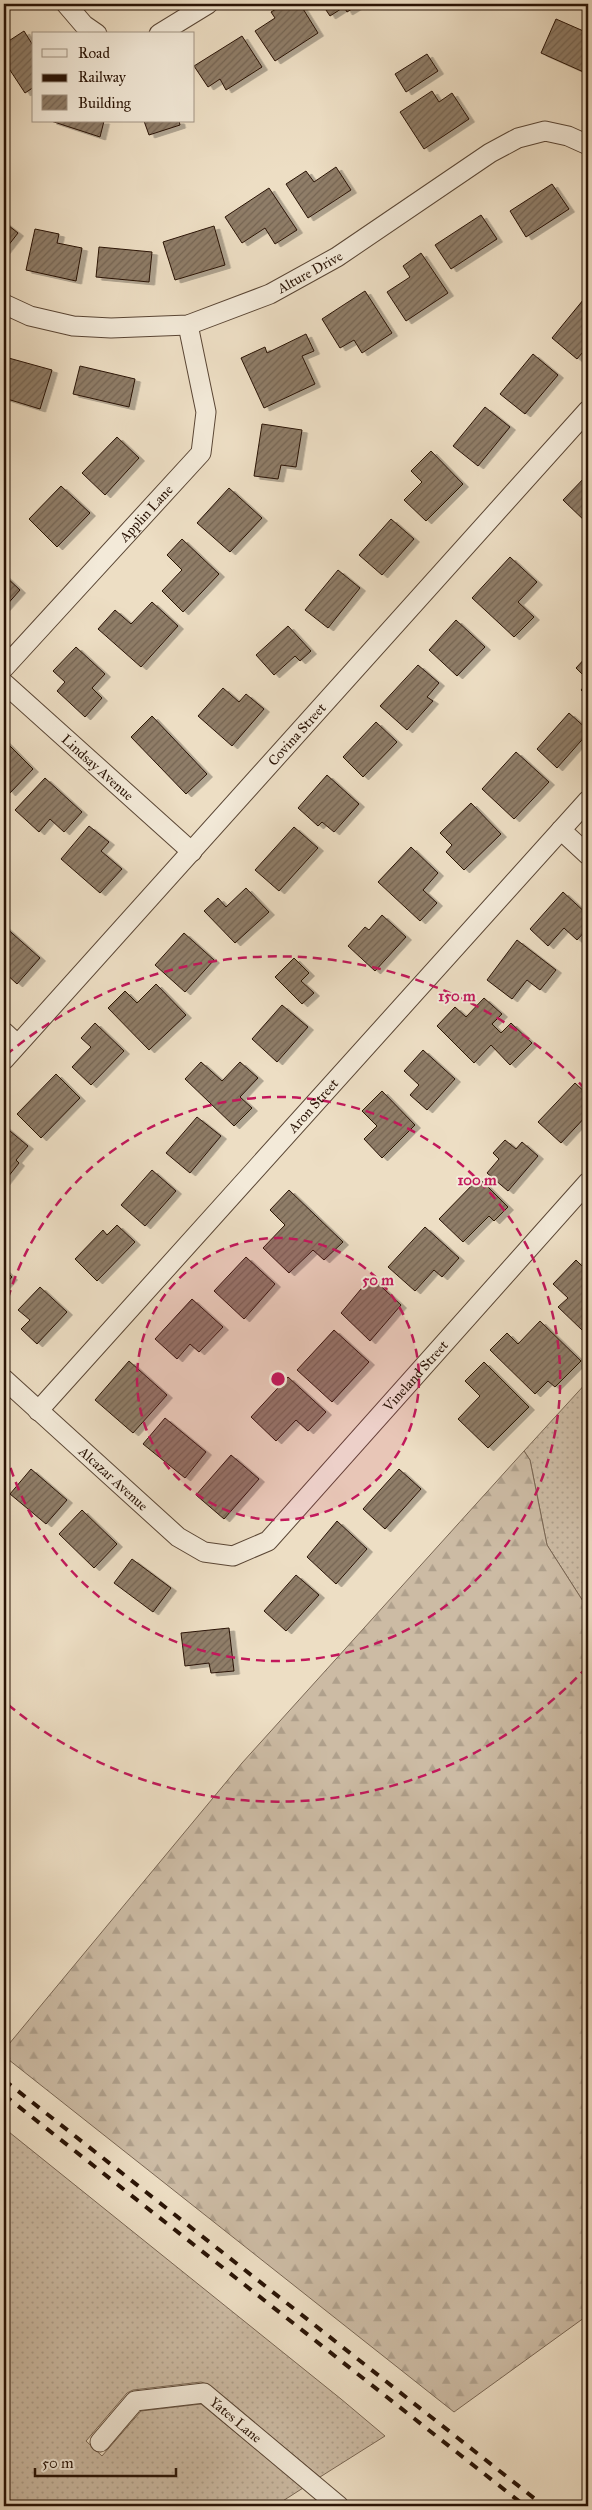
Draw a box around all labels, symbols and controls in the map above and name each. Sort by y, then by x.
legend [32,32,195,122]
text: Road [78,44,110,62]
text: Railway [78,68,127,86]
text: Building [78,94,132,112]
street label: Alture Drive [274,248,346,298]
street label: Applin Lane [115,481,177,546]
street label: Covina Street [265,700,330,769]
street label: Lindsay Avenue [58,731,137,805]
text: 150 m [438,987,476,1005]
street label: Aron Street [284,1075,342,1137]
text: 100 m [457,1171,497,1189]
text: 50 m [362,1271,394,1289]
street label: Vineland Street [379,1337,452,1416]
centre of rings [269,1370,287,1388]
street label: Alcazar Avenue [74,1442,152,1515]
street label: Yates Lane [206,2394,265,2447]
scale bar [35,2445,176,2477]
text: 50 m [42,2454,74,2472]

